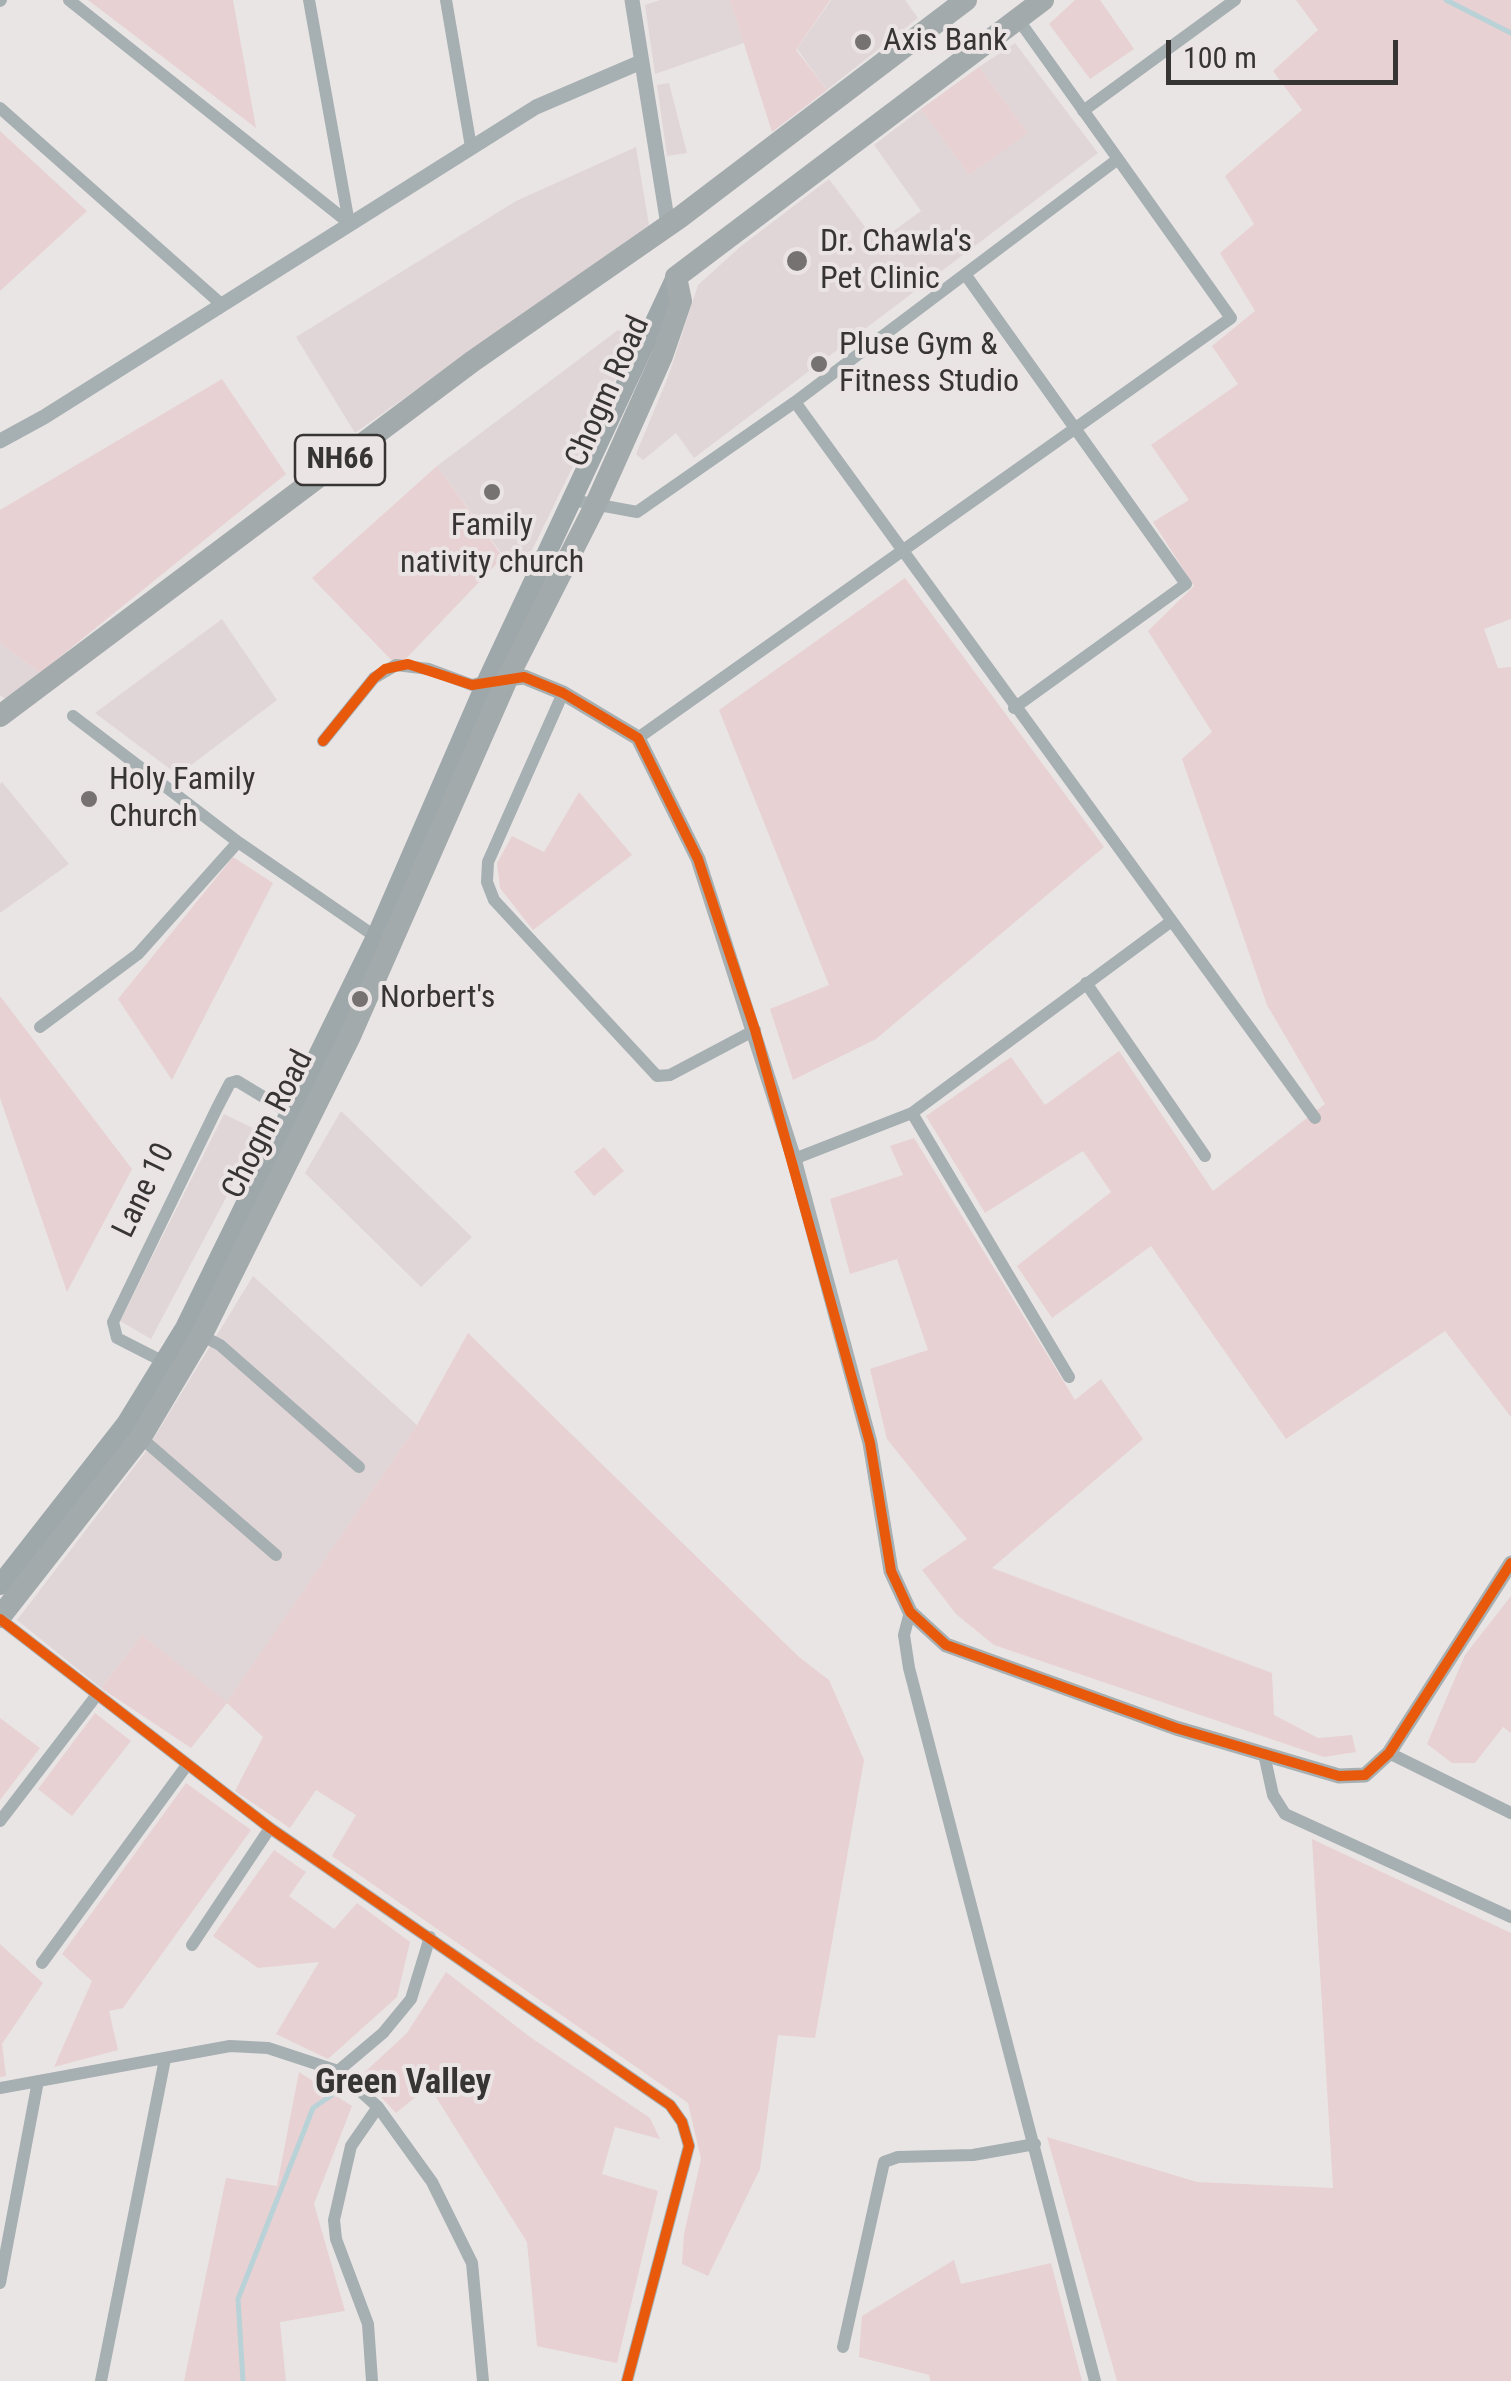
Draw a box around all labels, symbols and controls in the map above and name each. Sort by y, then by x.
scale bar [1171,20,1404,82]
place label: Axis Bank [883,23,1008,61]
marker: Axis Bank [852,31,874,53]
text: 100 m [1183,40,1257,75]
place label: Dr. Chawla's Pet Clinic [820,224,972,299]
marker: Dr. Chawla's Pet Clinic [784,248,810,274]
street label: Chogm Road [559,311,659,473]
place label: Pluse Gym & Fitness Studio [839,327,1019,402]
marker: Pluse Gym & Fitness Studio [808,353,830,375]
road number: NH66 [295,435,385,485]
marker: Family nativity church [481,481,503,503]
place label: Family nativity church [400,508,584,583]
place label: Holy Family Church [109,762,255,837]
marker: Holy Family Church [78,788,100,810]
place label: Norbert's [380,980,495,1018]
marker: Norbert's [349,988,371,1010]
street label: Chogm Road [215,1045,323,1205]
street label: Lane 10 [106,1138,184,1244]
district label: Green Valley [315,2063,491,2105]

